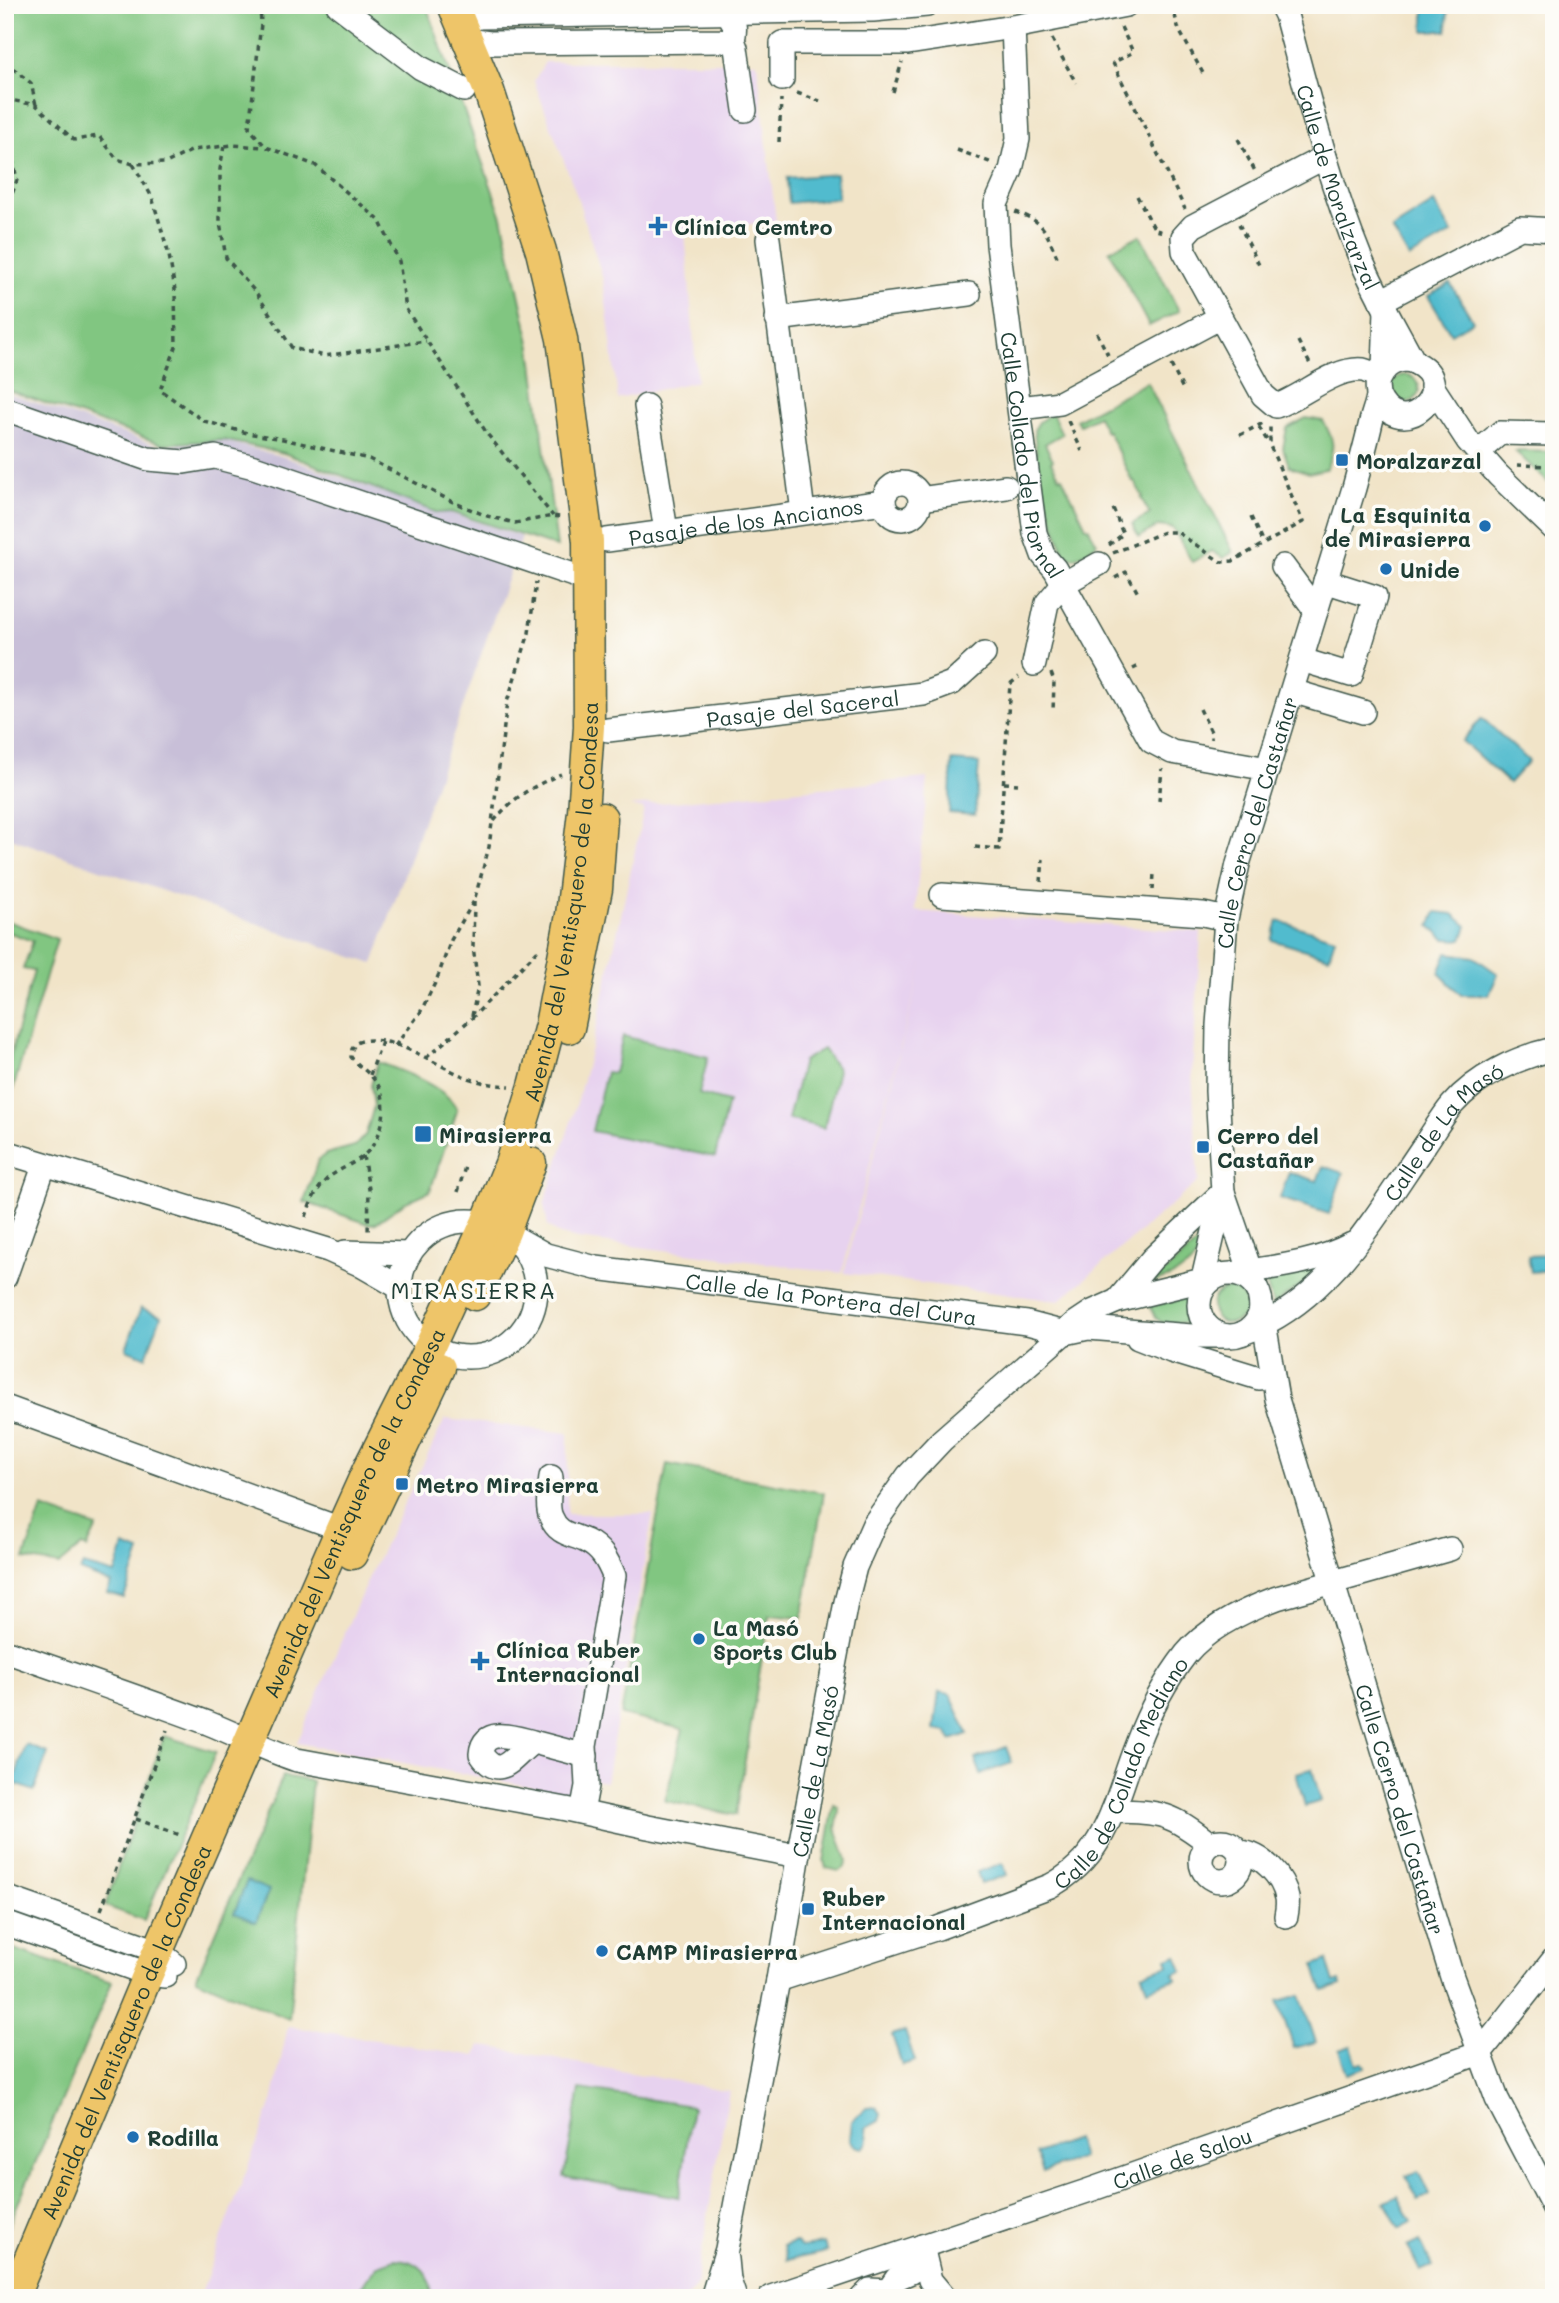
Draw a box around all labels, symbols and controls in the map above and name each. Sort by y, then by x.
street label: Calle de Moralzarzal [1292,81,1386,294]
place label: Clínica Cemtro [674,213,833,240]
marker: Clínica Cemtro [648,216,668,236]
street label: Calle Collado del Piornal [996,330,1071,583]
place label: Moralzarzal [1356,447,1481,474]
marker: Moralzarzal [1334,452,1350,468]
street label: Pasaje de los Ancianos [627,492,865,550]
place label: La Esquinita de Mirasierra [1325,501,1471,552]
marker: La Esquinita de Mirasierra [1477,518,1493,534]
place label: Unide [1400,556,1460,583]
marker: Unide [1378,561,1394,577]
street label: Pasaje del Saceral [705,683,900,732]
street label: Calle Cerro del Castañar [1210,693,1303,950]
street label: Avenida del Ventisquero de la Condesa [517,702,603,1105]
street label: Calle de La Masó [1377,1056,1507,1206]
place label: Mirasierra [439,1121,552,1148]
place label: Cerro del Castañar [1217,1122,1319,1173]
marker: Mirasierra [413,1124,433,1144]
marker: Cerro del Castañar [1195,1139,1211,1155]
street label: Calle de la Portera del Cura [684,1266,979,1330]
district label: MIRASIERRA [391,1274,557,1305]
street label: Avenida del Ventisquero de la Condesa [256,1323,450,1702]
place label: Metro Mirasierra [416,1471,599,1498]
marker: Metro Mirasierra [394,1476,410,1492]
place label: La Masó Sports Club [713,1614,837,1665]
marker: La Masó Sports Club [691,1631,707,1647]
place label: Clínica Ruber Internacional [496,1636,640,1687]
marker: Clínica Ruber Internacional [470,1651,490,1671]
street label: Calle de Collado Mediano [1048,1651,1193,1894]
street label: Calle Cerro del Castañar [1350,1680,1452,1938]
street label: Calle de La Masó [785,1683,844,1859]
street label: Avenida del Ventisquero de la Condesa [34,1840,216,2223]
place label: Ruber Internacional [822,1884,966,1935]
marker: Ruber Internacional [800,1901,816,1917]
place label: CAMP Mirasierra [616,1938,798,1965]
marker: CAMP Mirasierra [594,1943,610,1959]
street label: Calle de Salou [1109,2121,1255,2194]
place label: Rodilla [147,2124,219,2151]
marker: Rodilla [125,2129,141,2145]

